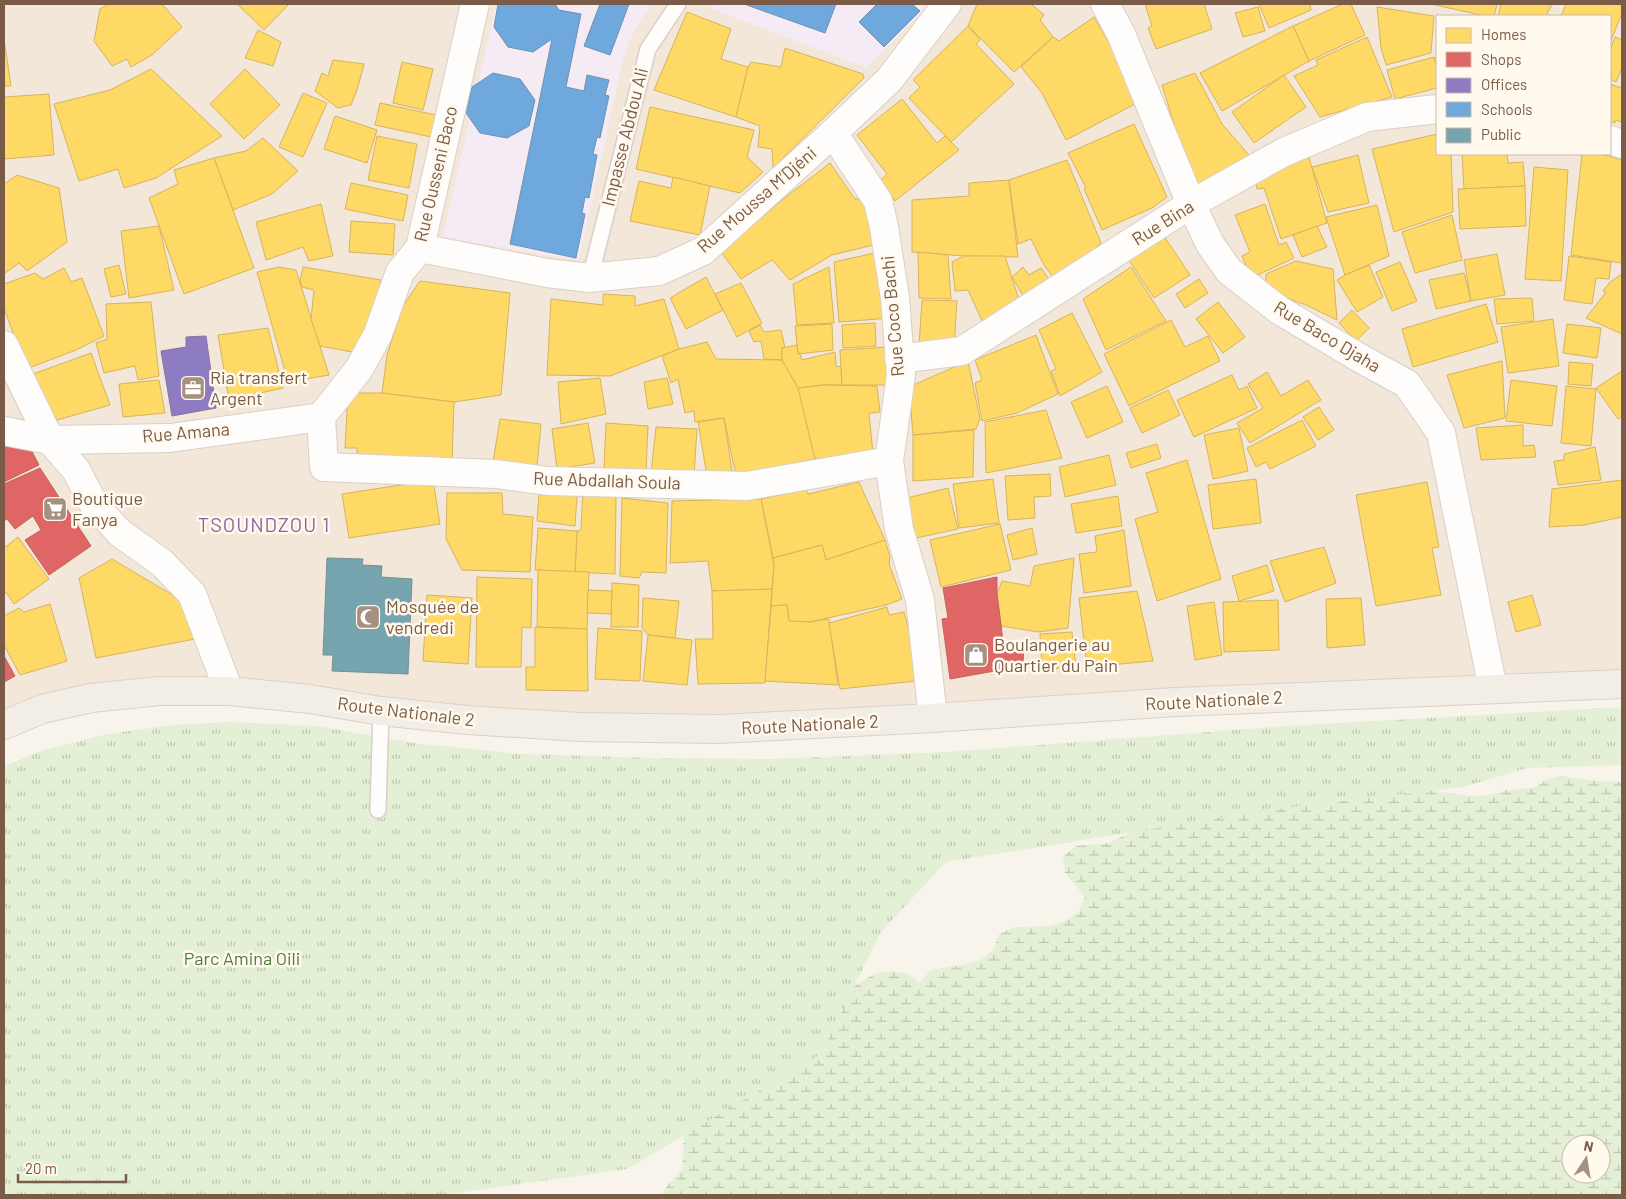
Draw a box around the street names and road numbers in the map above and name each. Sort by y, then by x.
street label: Impasse Abdou Ali [596,65,652,208]
street label: Rue Ousseni Baco [409,104,461,244]
street label: Rue Moussa M’Djéni [692,141,820,257]
street label: Rue Bina [1128,195,1197,250]
street label: Rue Coco Bachi [876,255,908,377]
street label: Rue Baco Djaha [1270,296,1385,377]
street label: Rue Amana [141,417,231,447]
street label: Rue Abdallah Soula [533,466,681,494]
street label: Route Nationale 2 [1144,685,1283,715]
street label: Route Nationale 2 [336,692,476,730]
street label: Route Nationale 2 [740,709,879,739]

